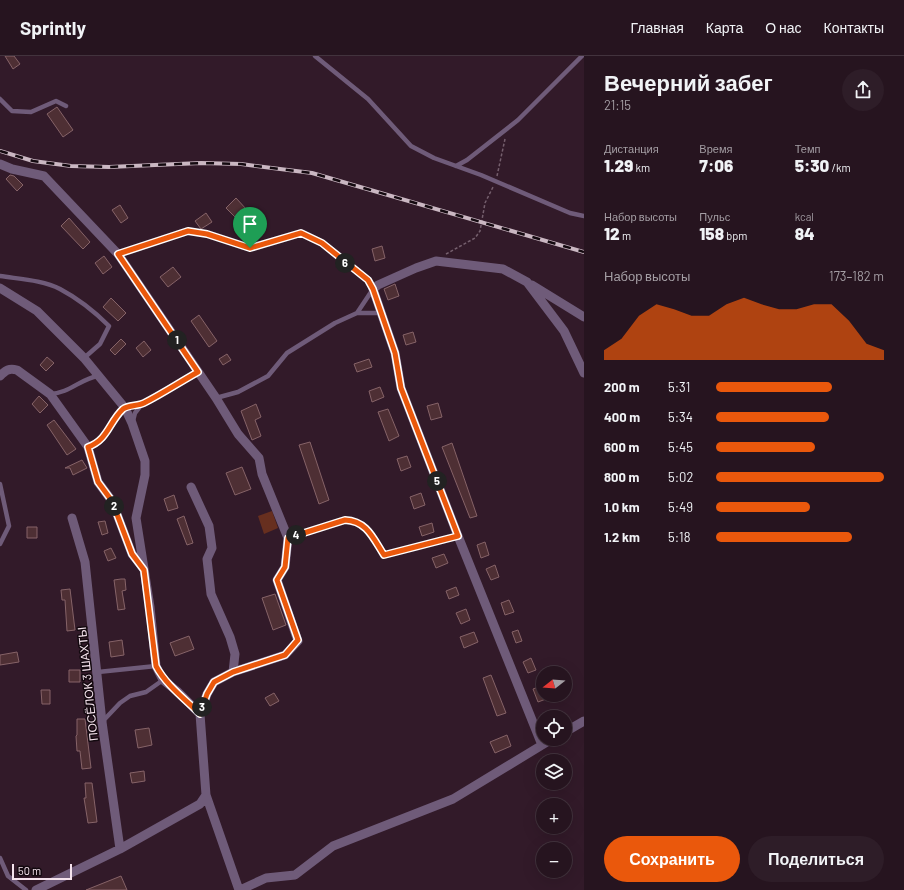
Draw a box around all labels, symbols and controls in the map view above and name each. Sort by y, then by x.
text: Sprintly [20,16,86,39]
text: Главная [631,19,684,36]
text: Карта [706,19,743,36]
text: О нас [765,19,802,36]
text: Контакты [824,19,884,36]
text: Вечерний забег [604,69,773,95]
button: share [842,69,884,111]
text: 21:15 [604,97,631,113]
text: Дистанция [604,142,659,155]
text: Время [699,142,732,155]
text: Темп [795,142,820,155]
text: 1.29 [604,155,633,175]
text: 7:06 [699,155,733,175]
text: 5:30 [795,155,829,175]
text: km [633,161,650,174]
text: /km [829,161,851,174]
pin [233,207,267,248]
text: Набор высоты [604,210,677,223]
text: Пульс [699,210,730,223]
text: kcal [795,210,814,223]
icon: arrive [239,213,261,235]
text: 12 [604,223,620,243]
text: 158 [699,223,724,243]
text: 84 [795,223,815,243]
text: m [620,229,631,242]
text: bpm [724,229,747,242]
pin: 6 [335,253,355,273]
text: 6 [342,256,348,269]
text: Набор высоты [604,268,690,284]
text: 173–182 m [829,268,884,284]
pin: 1 [167,330,187,350]
text: 1 [175,333,179,346]
text: 200 m [604,379,640,395]
text: 5:31 [668,379,690,395]
text: 400 m [604,409,640,425]
text: 5:34 [668,409,693,425]
text: 600 m [604,439,639,455]
text: 5:45 [668,439,693,455]
text: 800 m [604,469,639,485]
text: 5:02 [668,469,693,485]
pin: 5 [427,471,447,491]
text: 5 [434,474,440,487]
pin: 2 [104,496,124,516]
text: 2 [111,499,117,512]
text: 1.0 km [604,499,640,515]
text: 5:49 [668,499,693,515]
pin: 4 [286,525,306,545]
text: 4 [293,528,299,541]
text: 1.2 km [604,529,640,545]
text: 5:18 [668,529,690,545]
street label: ПОСЁЛОК 3 ШАХТЫ [74,626,100,742]
north arrow [536,666,572,702]
map controls [536,666,572,878]
pin: 3 [192,697,212,717]
text: 3 [199,700,205,713]
button: locate [536,710,572,746]
button: layers [536,754,572,790]
button: + [536,798,572,834]
button: Сохранить [604,836,740,882]
button: Поделиться [748,836,884,882]
button: − [536,842,572,878]
scale bar [12,862,72,881]
text: 50 m [18,864,41,877]

